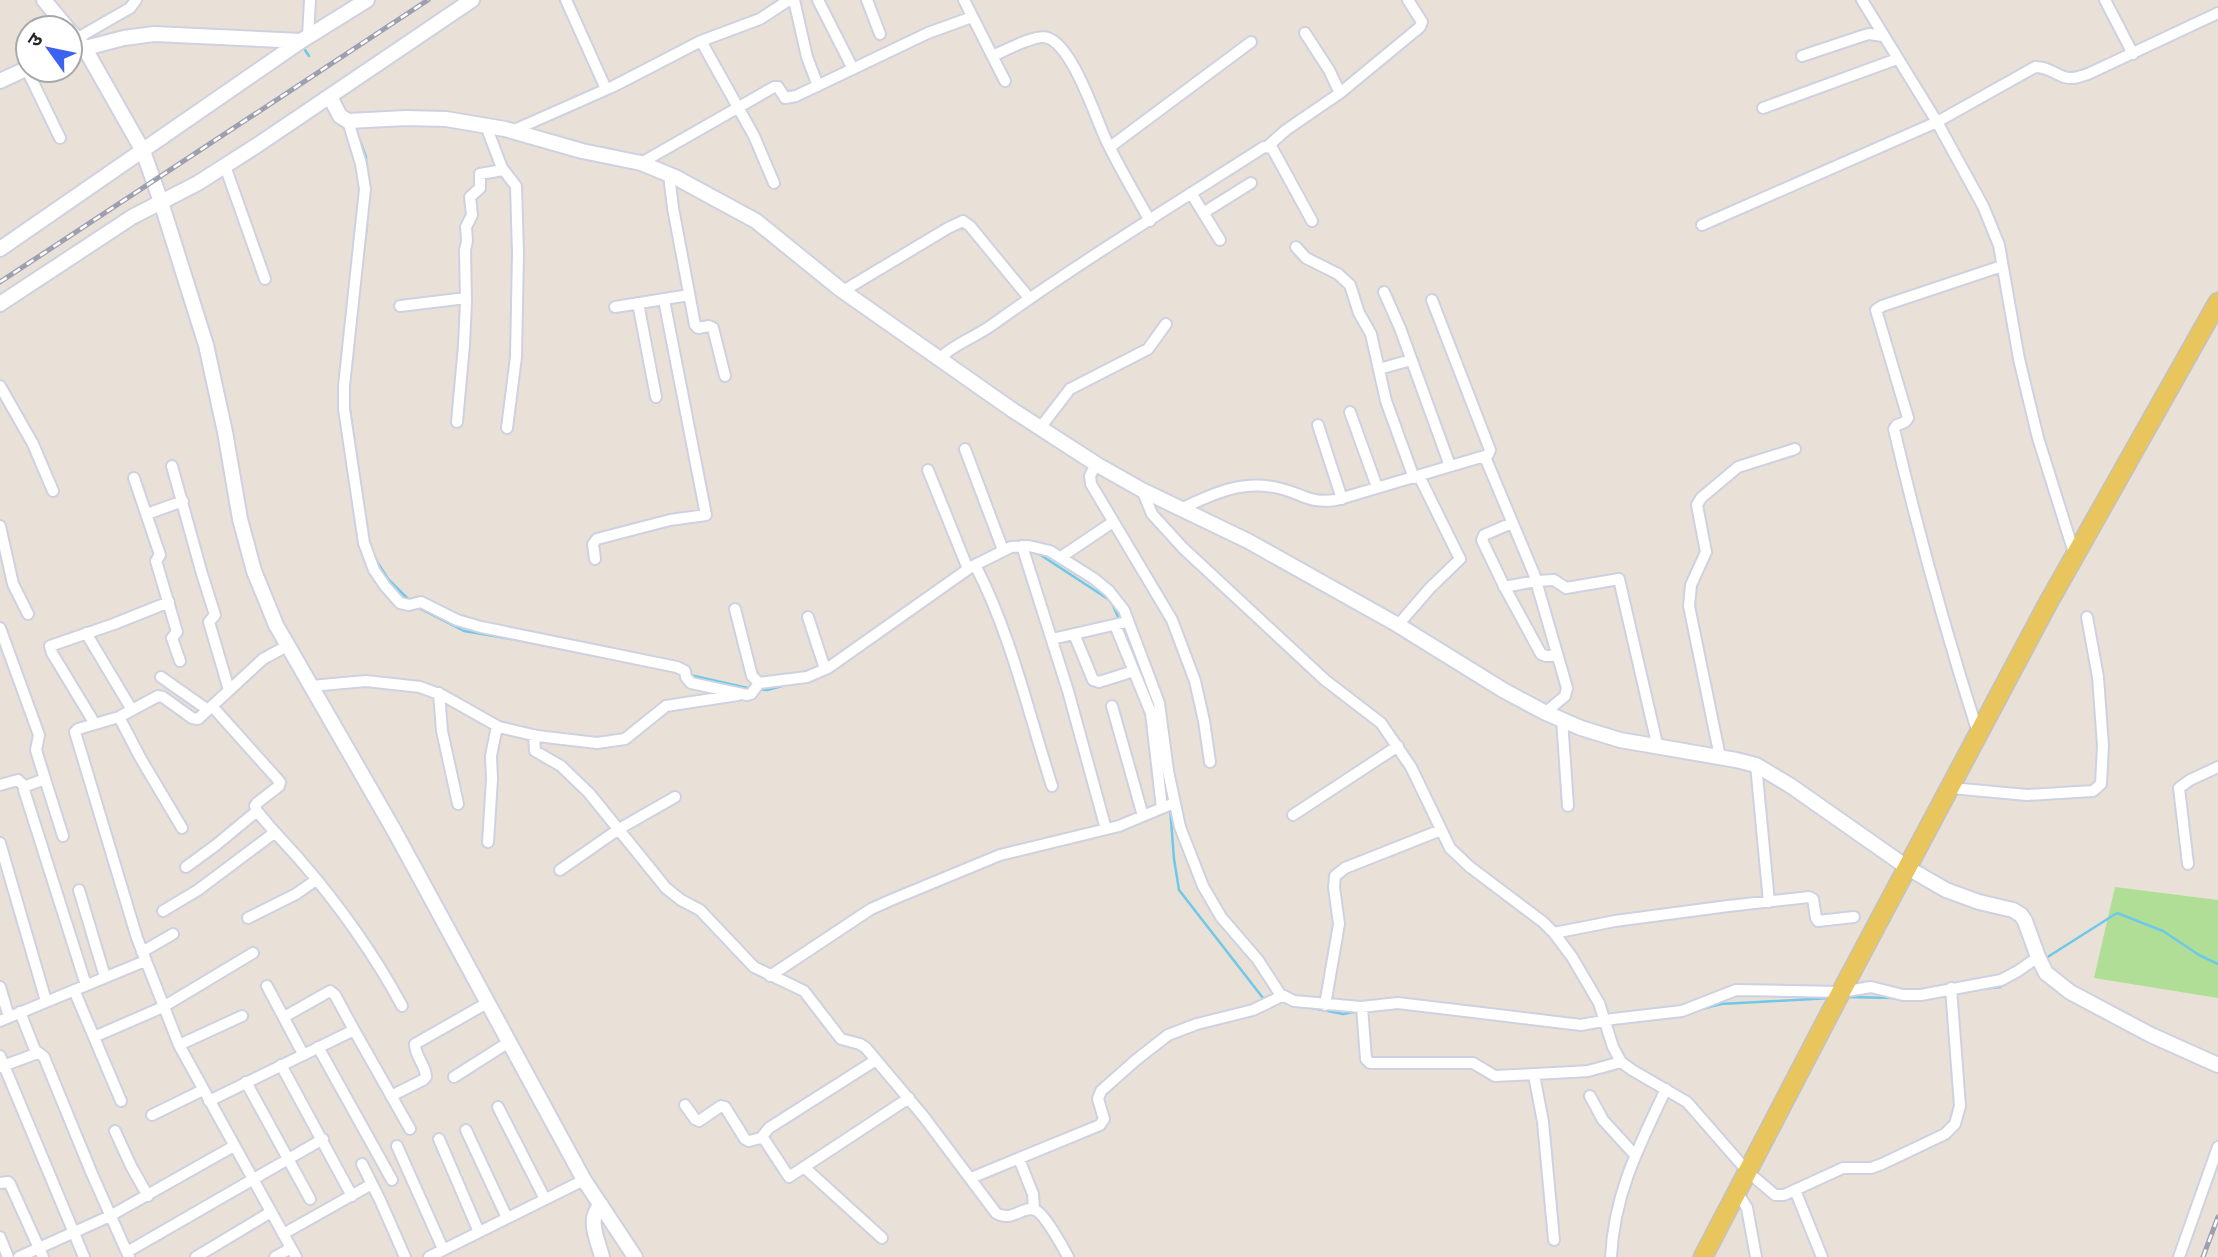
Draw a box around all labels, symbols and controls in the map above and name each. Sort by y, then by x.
north arrow [14,14,84,84]
text: उ [22,28,48,51]

